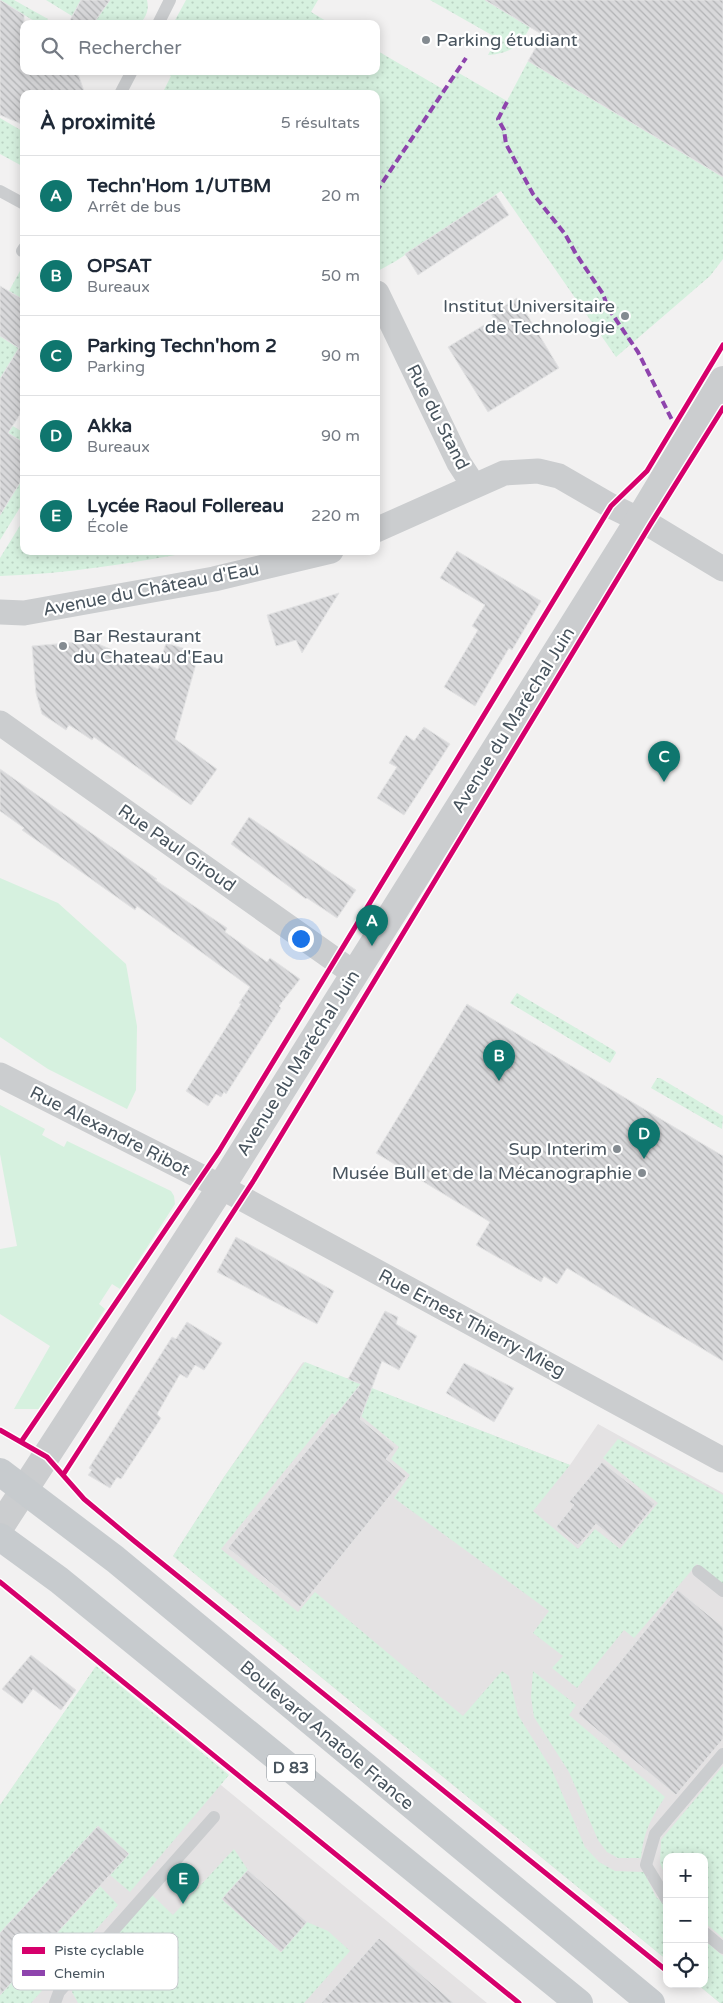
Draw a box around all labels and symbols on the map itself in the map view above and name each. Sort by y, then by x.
place label: Parking étudiant [436,29,578,51]
marker: Parking étudiant [420,34,432,46]
place label: Institut Universitaire de Technologie [443,295,615,338]
marker: Institut Universitaire de Technologie [619,310,631,322]
street label: Rue du Stand [402,360,474,474]
street label: Avenue du Château d'Eau [41,557,261,621]
street label: Avenue du Maréchal Juin [447,623,579,817]
place label: Bar Restaurant du Chateau d'Eau [73,625,224,668]
marker: Bar Restaurant du Chateau d'Eau [57,640,69,652]
pin: C [648,741,680,782]
street label: Rue Paul Giroud [114,799,240,897]
pin: A [356,905,388,946]
your location [288,926,314,952]
street label: Avenue du Maréchal Juin [232,966,364,1160]
pin: B [483,1040,515,1081]
street label: Rue Alexandre Ribot [26,1081,194,1181]
pin: D [628,1118,660,1159]
place label: Sup Interim [509,1138,607,1160]
marker: Sup Interim [611,1143,623,1155]
place label: Musée Bull et de la Mécanographie [332,1162,632,1184]
marker: Musée Bull et de la Mécanographie [636,1167,648,1179]
street label: Rue Ernest Thierry-Mieg [375,1264,569,1382]
street label: Boulevard Anatole France [235,1656,419,1814]
road number: D 83 [267,1755,315,1782]
pin: E [167,1863,199,1904]
legend [12,1933,178,1990]
text: Piste cyclable [54,1942,144,1959]
text: Chemin [54,1965,105,1982]

